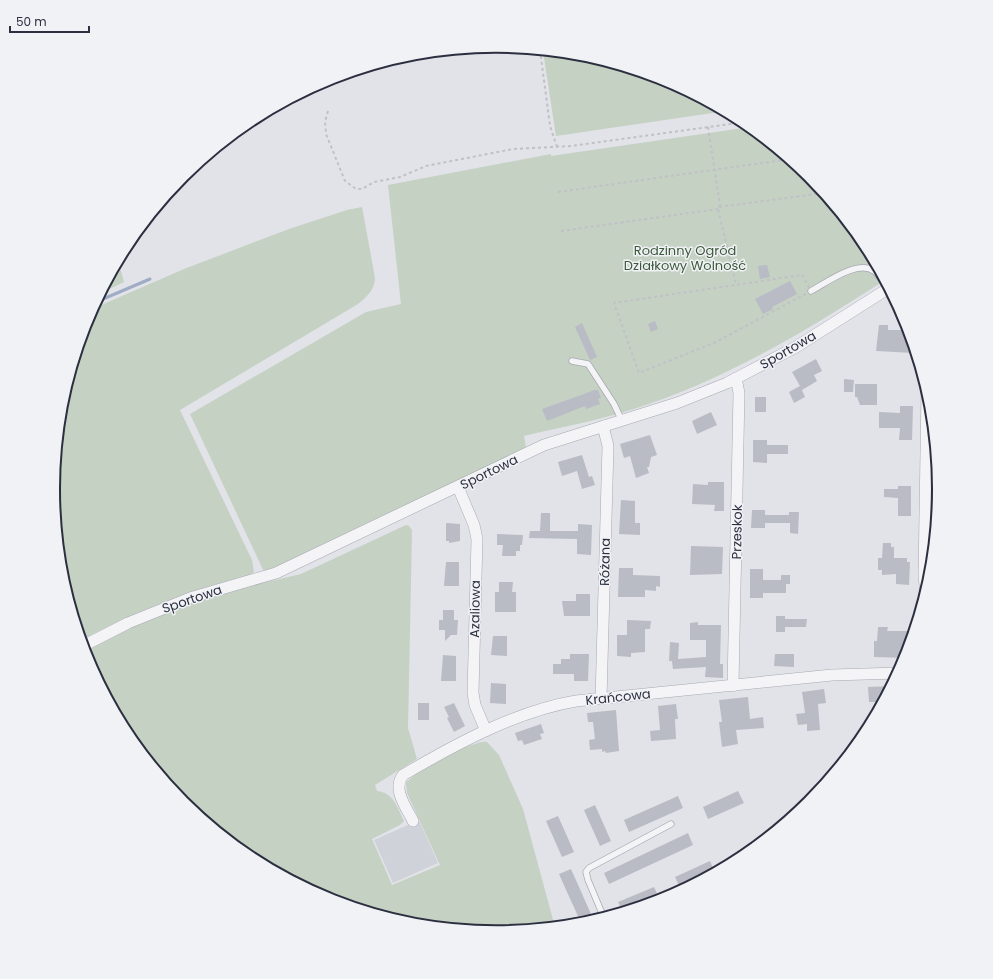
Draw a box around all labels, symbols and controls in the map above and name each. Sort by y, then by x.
scale bar [10,8,89,34]
text: 50 m [16,13,47,30]
park label: Rodzinny Ogród Działkowy Wolność [624,241,746,275]
street label: Sportowa [756,326,820,374]
street label: Sportowa [457,450,521,494]
street label: Przeskok [727,504,747,560]
street label: Różana [595,538,615,586]
street label: Sportowa [160,580,224,618]
street label: Azaliowa [465,580,485,638]
street label: Krańcowa [584,684,652,710]

